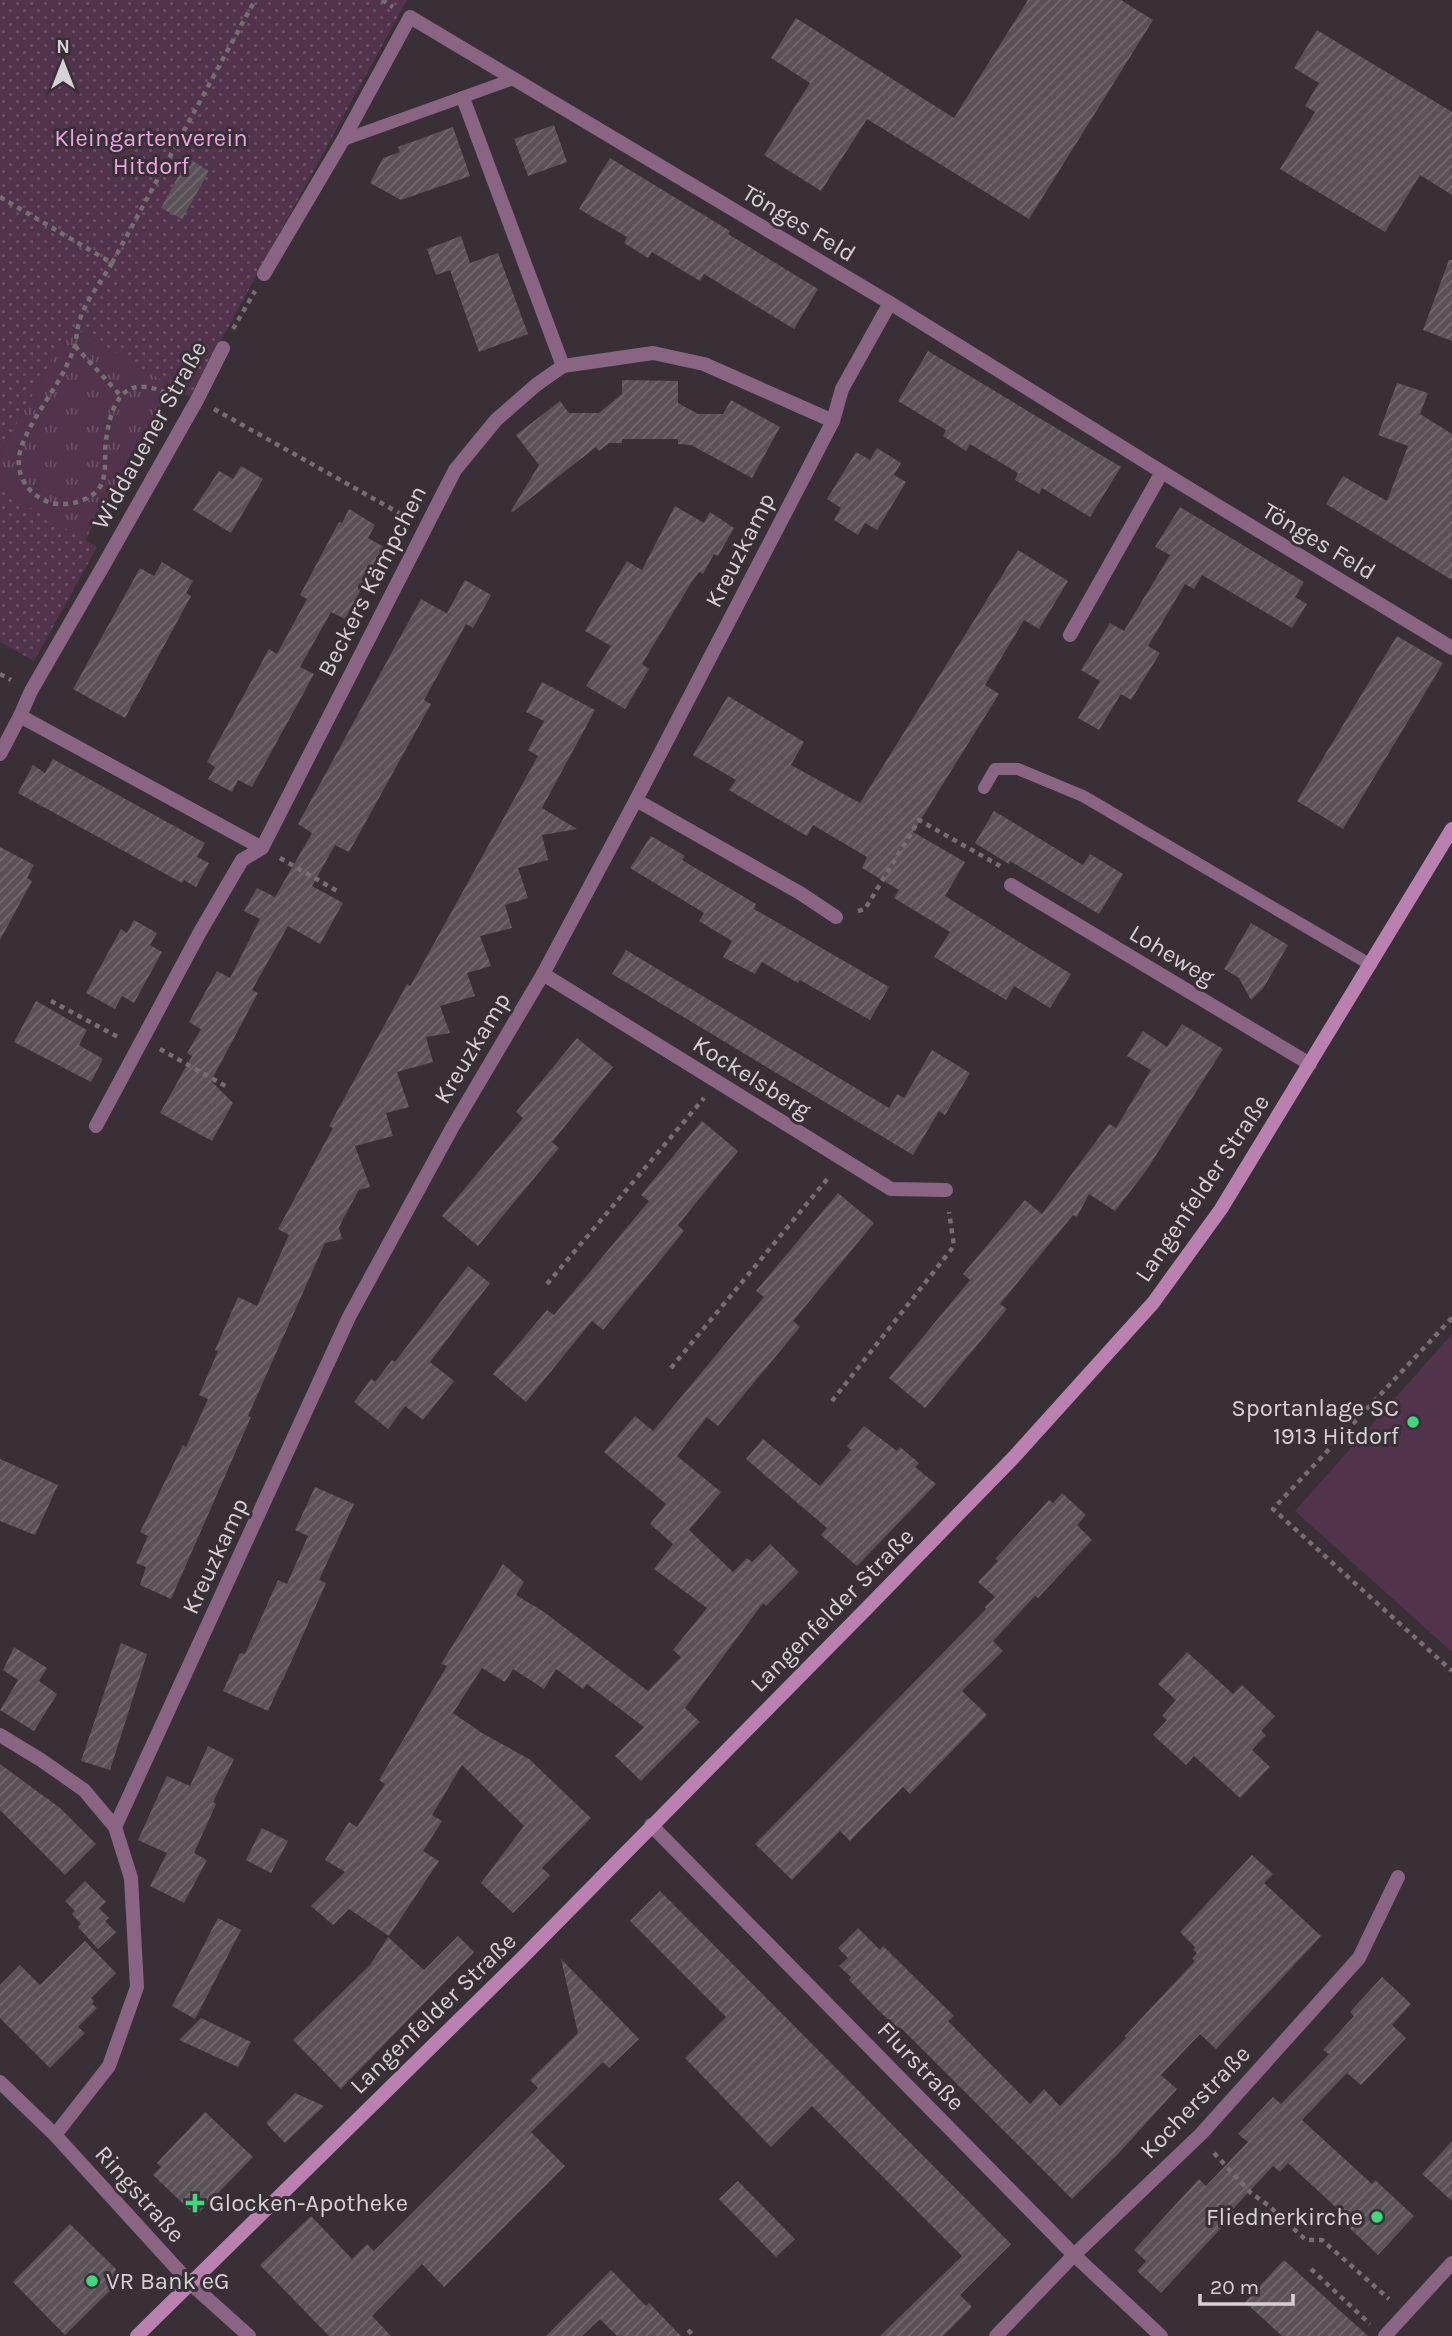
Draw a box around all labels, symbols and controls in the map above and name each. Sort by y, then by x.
north arrow [28,28,98,98]
text: N [56,36,70,58]
park label: Kleingartenverein Hitdorf [54,124,248,180]
street label: Tönges Feld [737,178,861,268]
street label: Widdauener Straße [86,336,212,534]
street label: Beckers Kämpchen [312,481,432,681]
street label: Kreuzkamp [699,488,781,612]
street label: Tönges Feld [1257,496,1381,586]
street label: Loheweg [1124,919,1220,992]
street label: Kreuzkamp [428,987,516,1109]
street label: Kockelsberg [688,1030,816,1125]
street label: Langenfelder Straße [1129,1089,1275,1287]
place label: Sportanlage SC 1913 Hitdorf [1231,1394,1400,1450]
marker: Sportanlage SC 1913 Hitdorf [1405,1414,1421,1430]
street label: Kreuzkamp [176,1494,254,1618]
street label: Langenfelder Straße [744,1522,920,1698]
street label: Langenfelder Straße [344,1927,522,2099]
street label: Flurstraße [872,2016,970,2116]
street label: Kocherstraße [1134,2040,1256,2164]
street label: Ringstraße [89,2140,191,2248]
place label: Glocken-Apotheke [209,2189,408,2217]
marker: Glocken-Apotheke [187,2195,203,2211]
place label: Fliednerkirche [1206,2203,1363,2231]
marker: Fliednerkirche [1369,2209,1385,2225]
scale bar [1200,2262,1293,2306]
place label: VR Bank eG [106,2267,230,2295]
marker: VR Bank eG [84,2273,100,2289]
text: 20 m [1210,2275,1259,2299]

